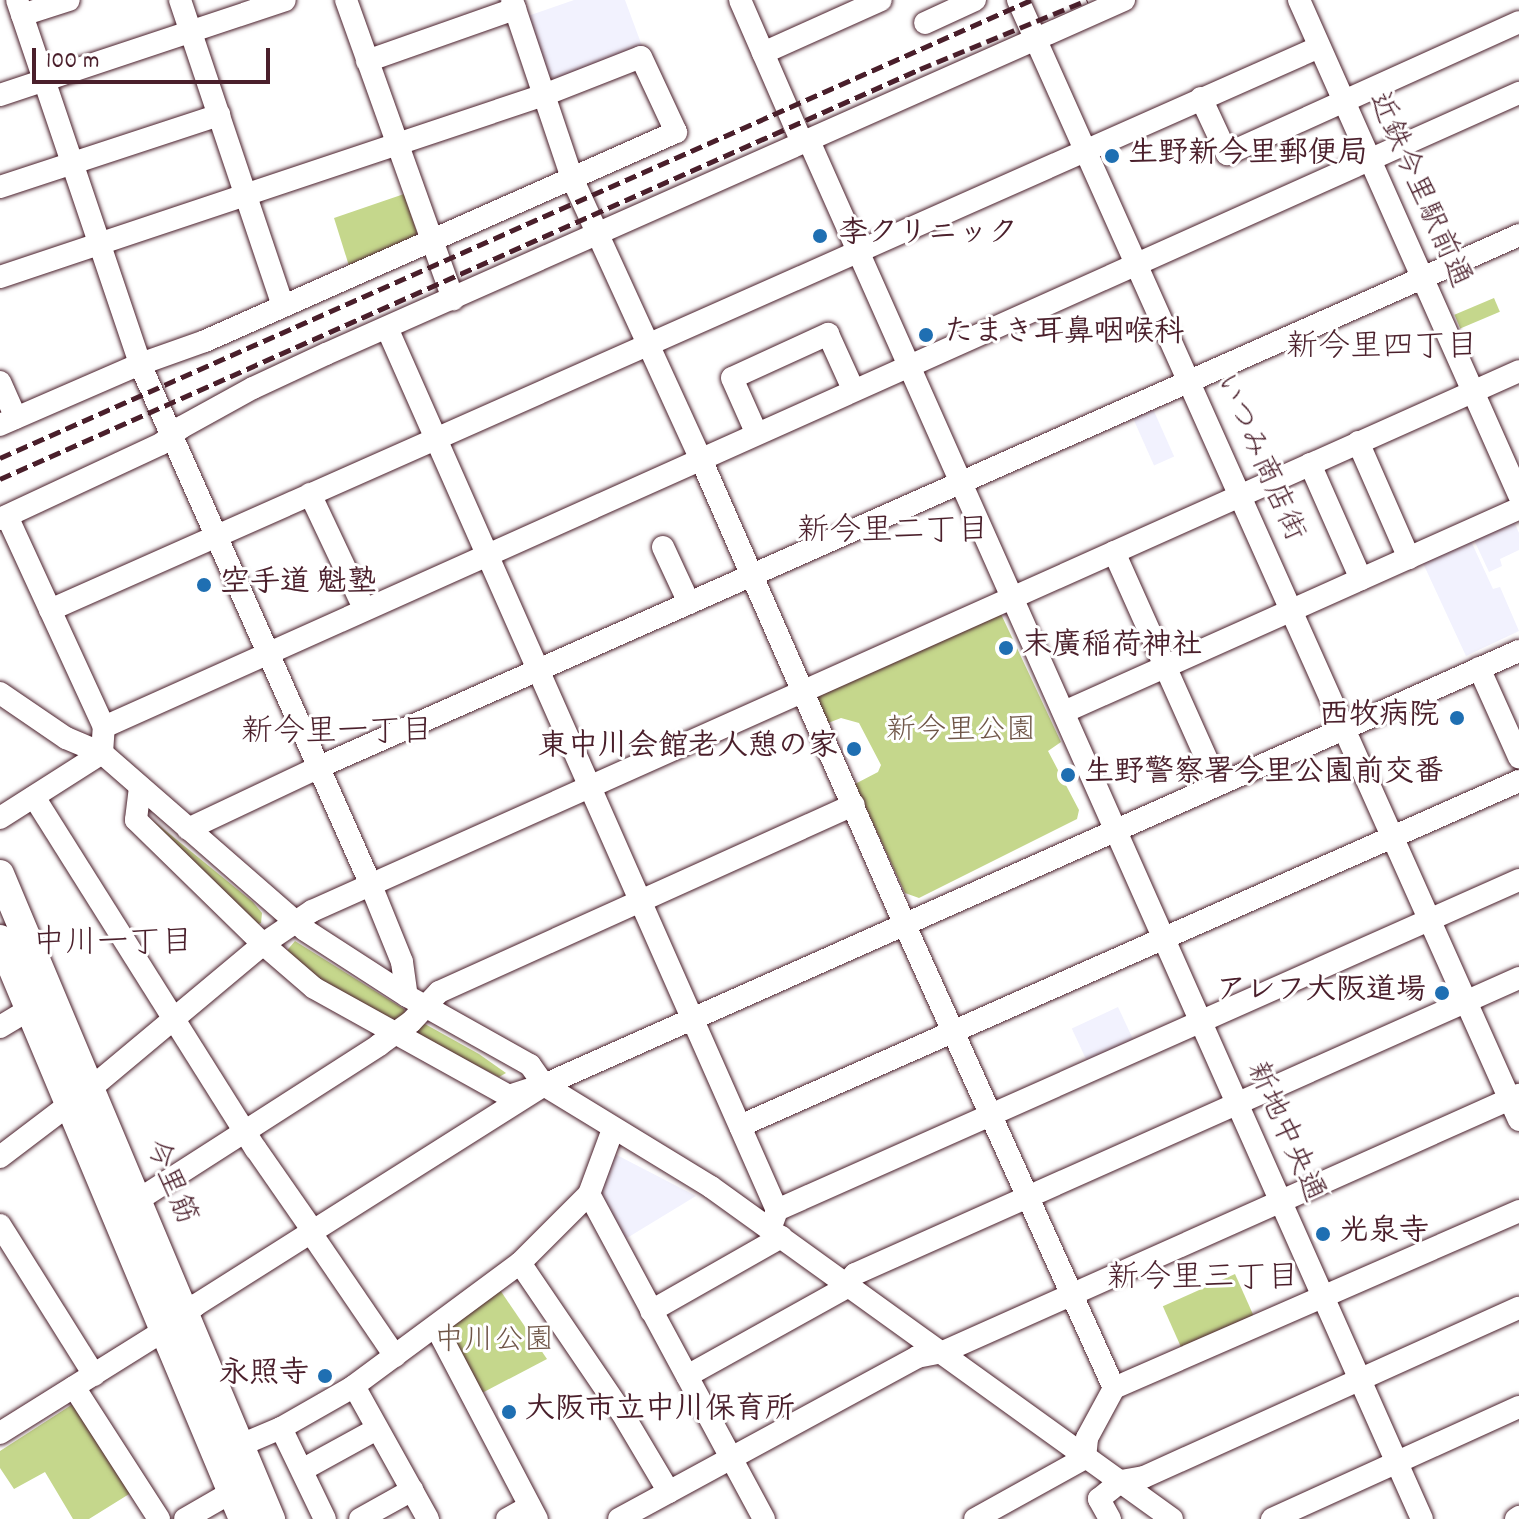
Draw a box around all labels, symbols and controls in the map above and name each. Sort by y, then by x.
scale bar [36,32,274,82]
text: 100 m [46,45,99,79]
street label: 近鉄今里駅前通 [1358,88,1476,294]
place label: 生野新今里郵便局 [1128,138,1368,174]
marker: 生野新今里郵便局 [1103,147,1121,165]
place label: 李クリニック [838,218,1018,254]
marker: 李クリニック [809,225,831,247]
place label: たまき耳鼻咽喉科 [944,317,1184,353]
marker: たまき耳鼻咽喉科 [915,324,937,346]
district label: 新今里四丁目 [1286,330,1478,368]
street label: いつみ商店街 [1204,368,1310,548]
district label: 新今里二丁目 [797,514,989,552]
place label: 空手道 魁塾 [220,567,377,603]
marker: 空手道 魁塾 [195,576,213,594]
place label: 末廣稲荷神社 [1022,630,1202,666]
marker: 末廣稲荷神社 [997,639,1015,657]
place label: 西牧病院 [1319,700,1439,736]
marker: 西牧病院 [1446,707,1468,729]
district label: 新今里一丁目 [241,715,433,753]
park label: 新今里公園 [886,715,1036,751]
place label: 東中川会館老人憩の家 [538,731,838,767]
marker: 東中川会館老人憩の家 [845,740,863,758]
place label: 生野警察署今里公園前交番 [1084,757,1444,793]
marker: 生野警察署今里公園前交番 [1059,766,1077,784]
district label: 中川一丁目 [33,926,193,964]
place label: アレフ大阪道場 [1216,975,1426,1011]
marker: アレフ大阪道場 [1433,984,1451,1002]
street label: 新地中央通 [1236,1057,1330,1209]
street label: 今里筋 [134,1135,202,1231]
place label: 光泉寺 [1339,1216,1429,1252]
marker: 光泉寺 [1314,1225,1332,1243]
district label: 新今里三丁目 [1107,1261,1299,1299]
park label: 中川公園 [434,1325,554,1361]
place label: 永照寺 [219,1358,309,1394]
marker: 永照寺 [316,1367,334,1385]
place label: 大阪市立中川保育所 [525,1394,795,1430]
marker: 大阪市立中川保育所 [500,1403,518,1421]

